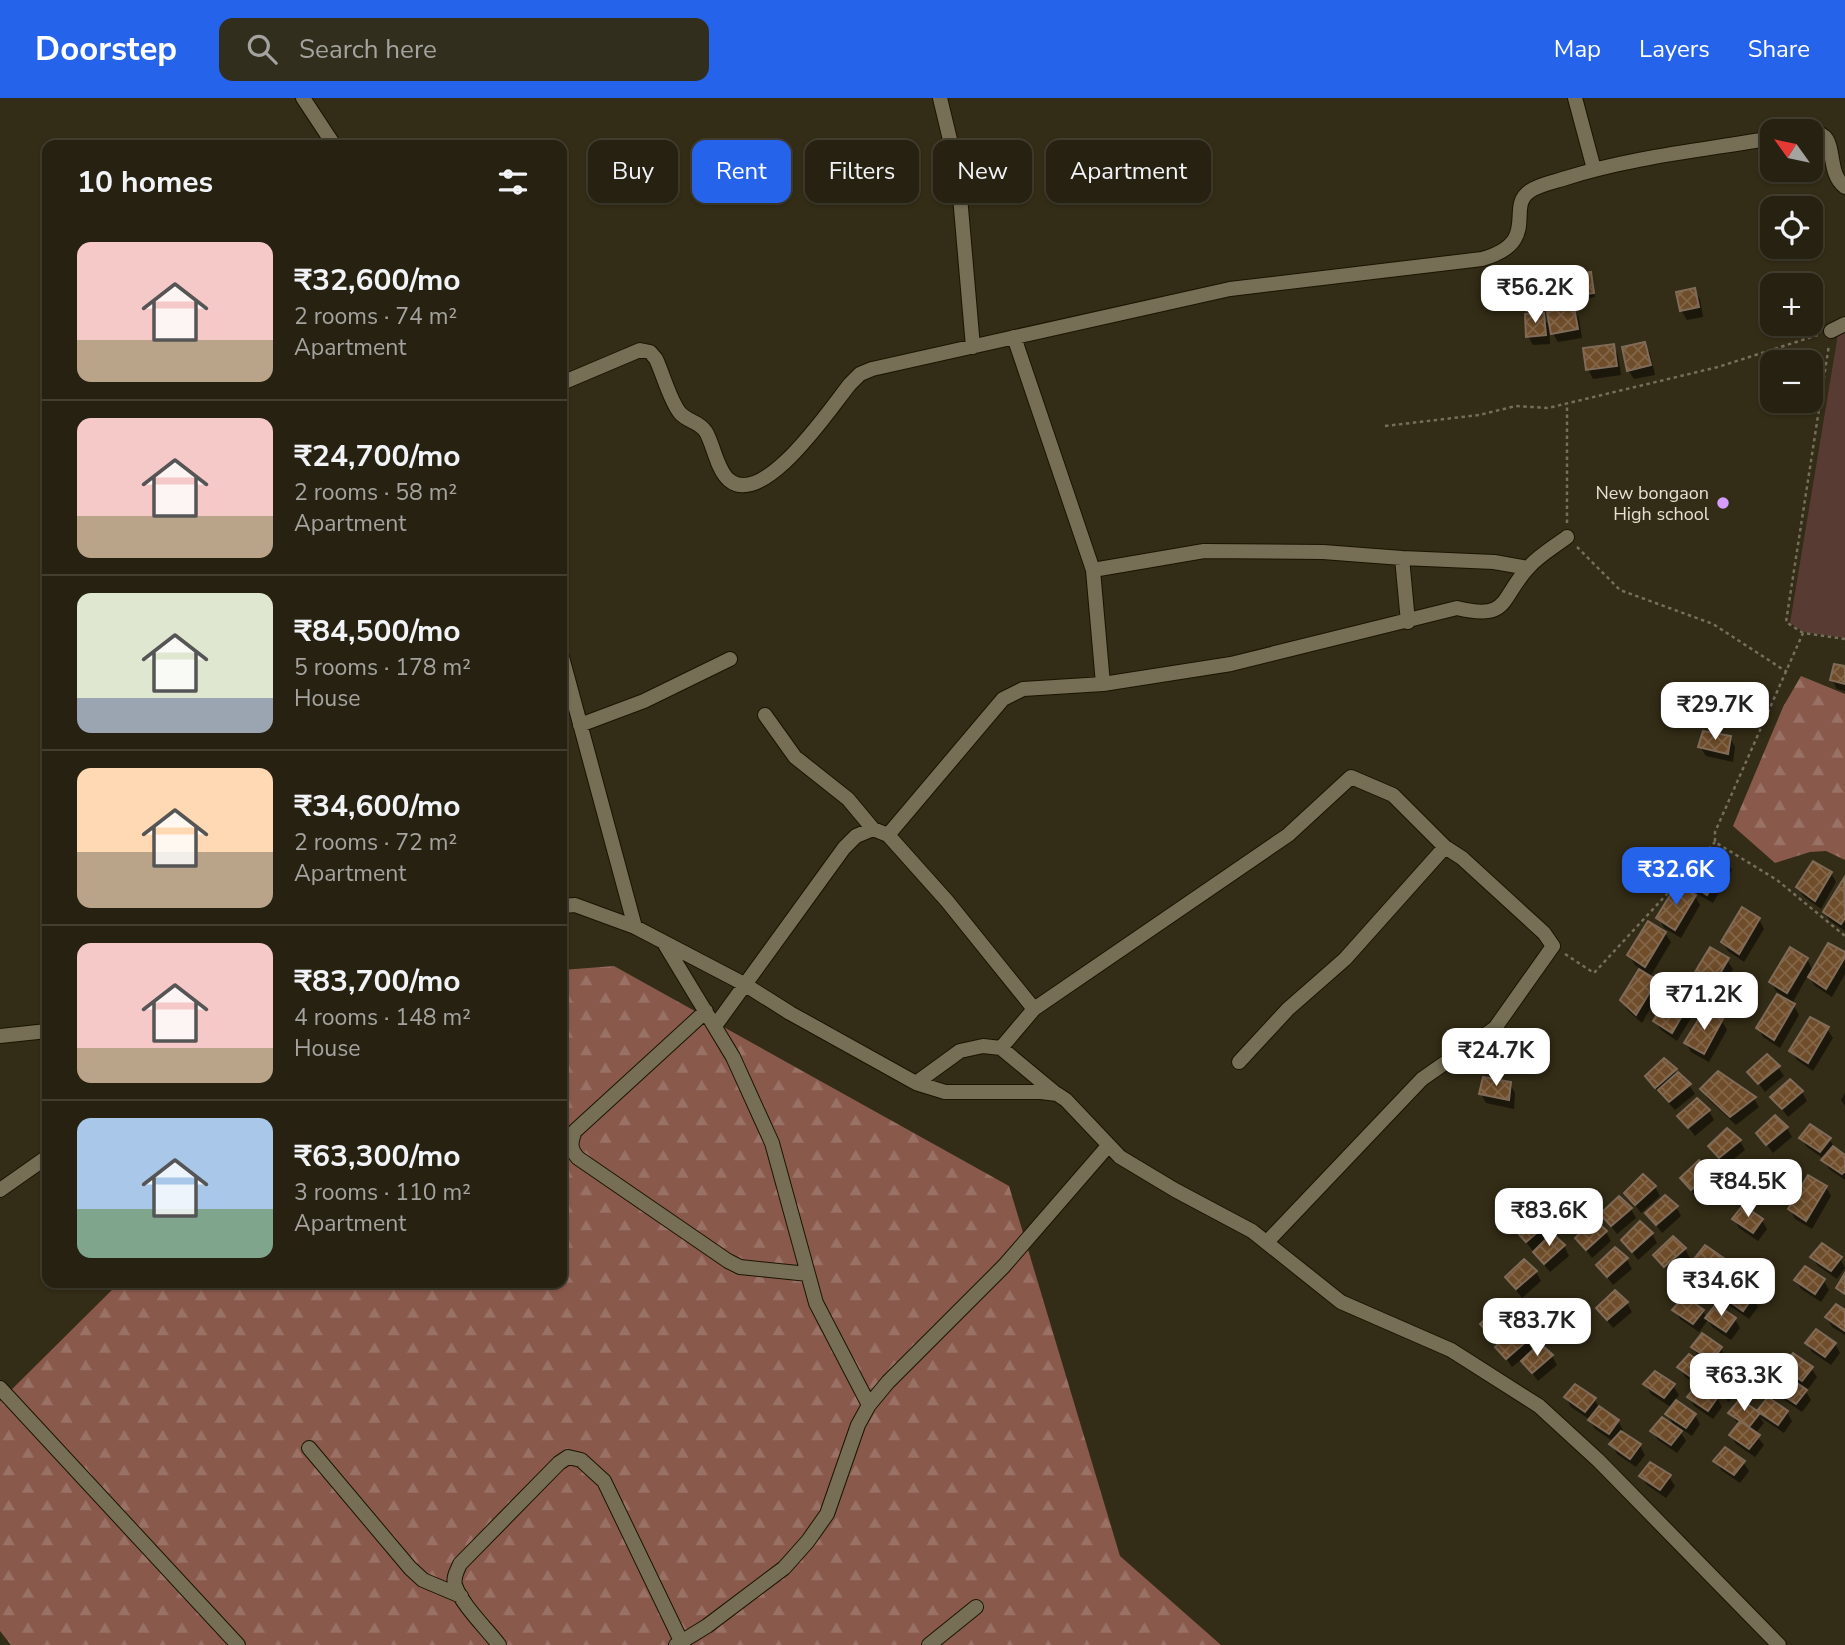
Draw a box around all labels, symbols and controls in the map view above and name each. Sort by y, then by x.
search box [219,18,709,81]
text: Doorstep [35,27,177,72]
icon: search [243,30,281,68]
text: Search here [299,32,437,67]
text: Map [1554,33,1601,65]
text: Layers [1639,33,1710,65]
text: Share [1748,33,1810,65]
north arrow [1760,119,1824,182]
map controls [1760,119,1823,413]
chip: Buy [588,140,678,203]
chip: Rent [692,140,791,203]
chip: Filters [805,140,919,203]
chip: New [933,140,1032,203]
chip: Apartment [1046,140,1211,203]
text: 10 homes [77,162,213,203]
icon: filters [494,163,532,201]
button: locate [1760,196,1823,259]
text: ₹32,600/mo [294,260,461,301]
pin: ₹56.2K [1478,266,1592,325]
icon: home [133,270,217,354]
text: ₹56.2K [1497,272,1573,303]
button: + [1760,273,1823,336]
text: 2 rooms · 74 m² [294,301,457,332]
text: Apartment [294,332,406,363]
button: − [1760,350,1823,413]
text: ₹24,700/mo [294,436,461,477]
icon: home [133,446,217,530]
text: 2 rooms · 58 m² [294,477,457,508]
place label: New bongaon High school [1595,481,1710,526]
marker: New bongaon High school [1715,495,1731,511]
text: Apartment [294,508,406,539]
text: ₹84,500/mo [294,611,461,652]
icon: home [133,621,217,705]
text: 5 rooms · 178 m² [294,652,471,683]
pin: ₹29.7K [1658,682,1772,742]
text: House [294,683,361,714]
text: ₹29.7K [1677,689,1753,720]
text: ₹34,600/mo [294,786,461,827]
icon: home [133,796,217,880]
text: 2 rooms · 72 m² [294,827,457,858]
pin: ₹32.6K [1619,848,1733,907]
text: ₹32.6K [1638,854,1714,885]
text: Apartment [294,858,406,889]
text: ₹83,700/mo [294,961,461,1002]
icon: home [133,971,217,1055]
pin: ₹71.2K [1647,972,1761,1032]
text: ₹71.2K [1666,979,1742,1010]
text: 4 rooms · 148 m² [294,1002,471,1033]
pin: ₹24.7K [1439,1028,1553,1088]
text: House [294,1033,361,1064]
text: ₹24.7K [1458,1035,1534,1066]
text: ₹63,300/mo [294,1136,461,1177]
icon: home [133,1146,217,1230]
pin: ₹84.5K [1691,1160,1805,1219]
text: ₹84.5K [1710,1166,1786,1197]
text: 3 rooms · 110 m² [294,1177,471,1208]
pin: ₹83.6K [1492,1188,1606,1248]
text: ₹83.6K [1511,1195,1587,1226]
text: Apartment [294,1208,406,1239]
pin: ₹34.6K [1664,1258,1778,1318]
text: ₹34.6K [1683,1265,1759,1296]
pin: ₹83.7K [1480,1298,1594,1358]
text: ₹83.7K [1499,1305,1575,1336]
pin: ₹63.3K [1687,1354,1801,1413]
text: ₹63.3K [1706,1360,1782,1391]

